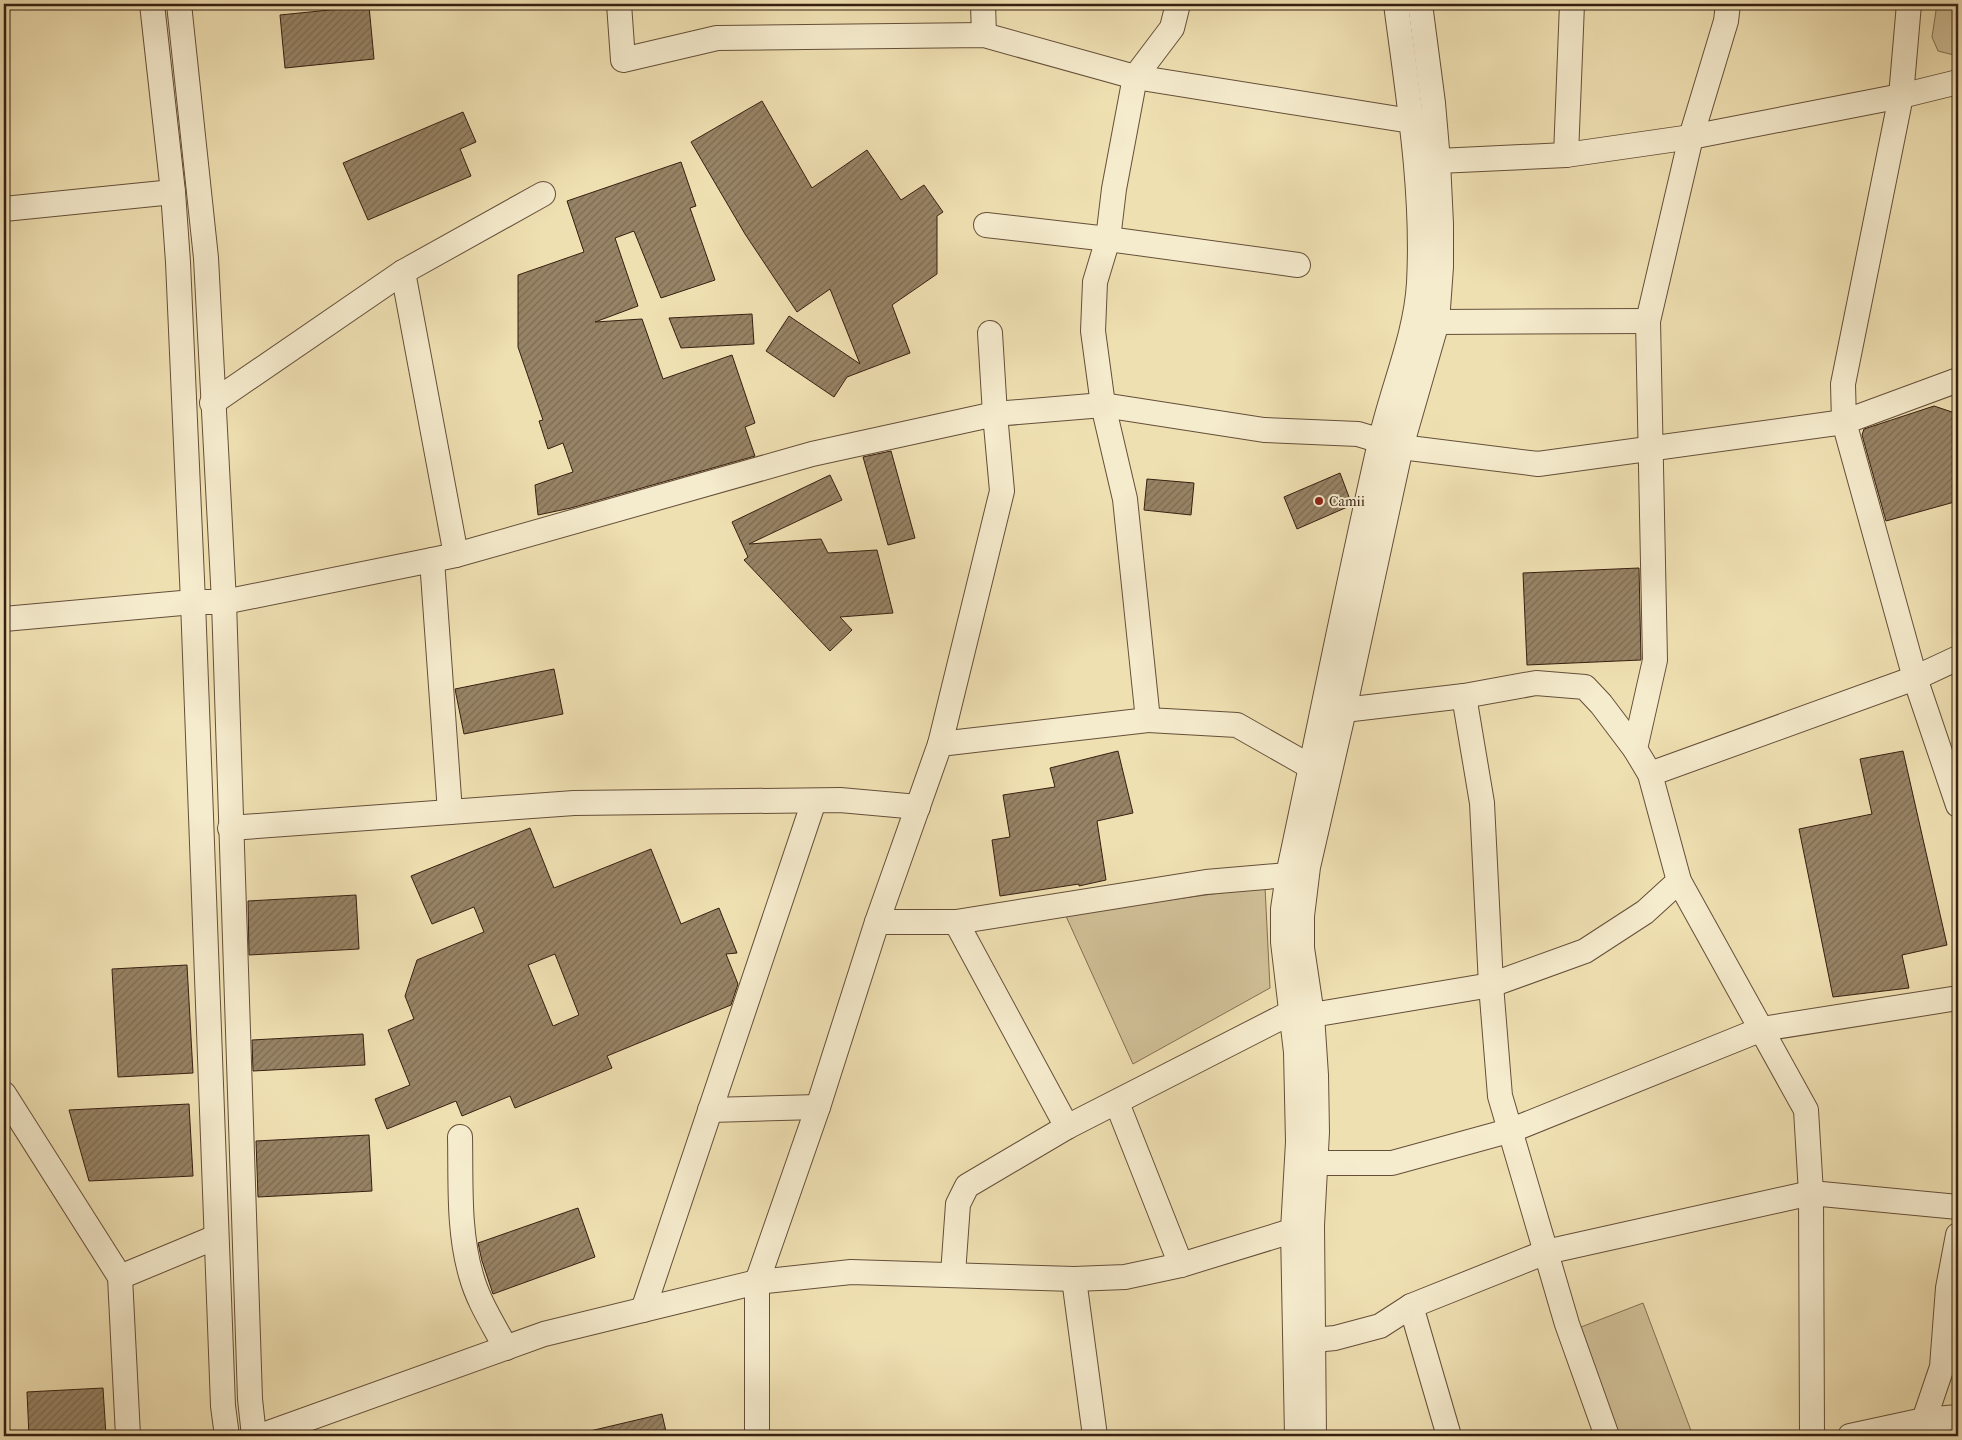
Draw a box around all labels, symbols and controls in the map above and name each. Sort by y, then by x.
place label: Camii [1329,493,1365,510]
marker: Camii [1313,495,1325,507]

